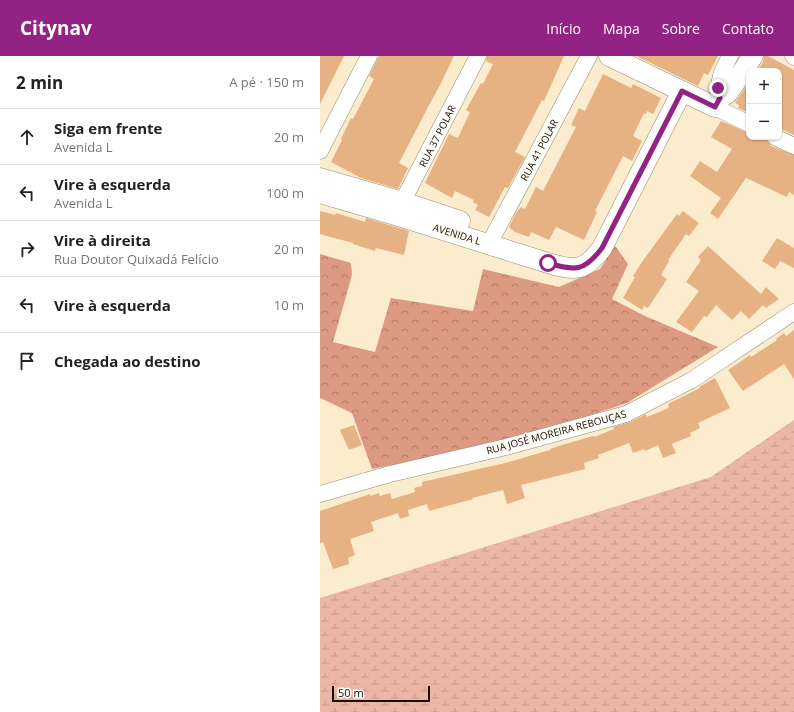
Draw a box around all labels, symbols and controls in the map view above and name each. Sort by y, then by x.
text: Citynav [20,15,92,41]
text: Início [546,19,581,38]
text: Mapa [603,19,640,38]
text: Sobre [662,19,700,38]
text: Contato [722,19,774,38]
map controls [746,68,782,140]
button: + [746,68,782,104]
text: 2 min [16,71,63,94]
text: A pé · 150 m [229,73,304,91]
route end [709,79,727,97]
street label: RUA 37 POLAR [415,103,459,169]
button: − [746,104,782,140]
street label: RUA 41 POLAR [517,117,561,183]
text: Siga em frente [54,118,162,138]
icon: ahead [16,126,38,148]
text: 20 m [274,128,304,146]
text: Avenida L [54,138,113,156]
text: Vire à esquerda [54,174,171,194]
icon: left [16,182,38,204]
text: 100 m [266,184,304,202]
text: Avenida L [54,194,113,212]
street label: AVENIDA L [431,220,483,248]
text: Vire à direita [54,230,151,250]
icon: right [16,238,38,260]
text: 20 m [274,240,304,258]
text: Rua Doutor Quixadá Felício [54,250,219,268]
route start [539,254,557,272]
icon: left [16,294,38,316]
text: Vire à esquerda [54,295,171,315]
text: 10 m [274,296,304,314]
icon: arrive [16,350,38,372]
text: Chegada ao destino [54,351,201,371]
street label: RUA JOSÉ MOREIRA REBOUÇAS [485,407,627,457]
scale bar [332,684,430,703]
text: 50 m [338,685,364,700]

